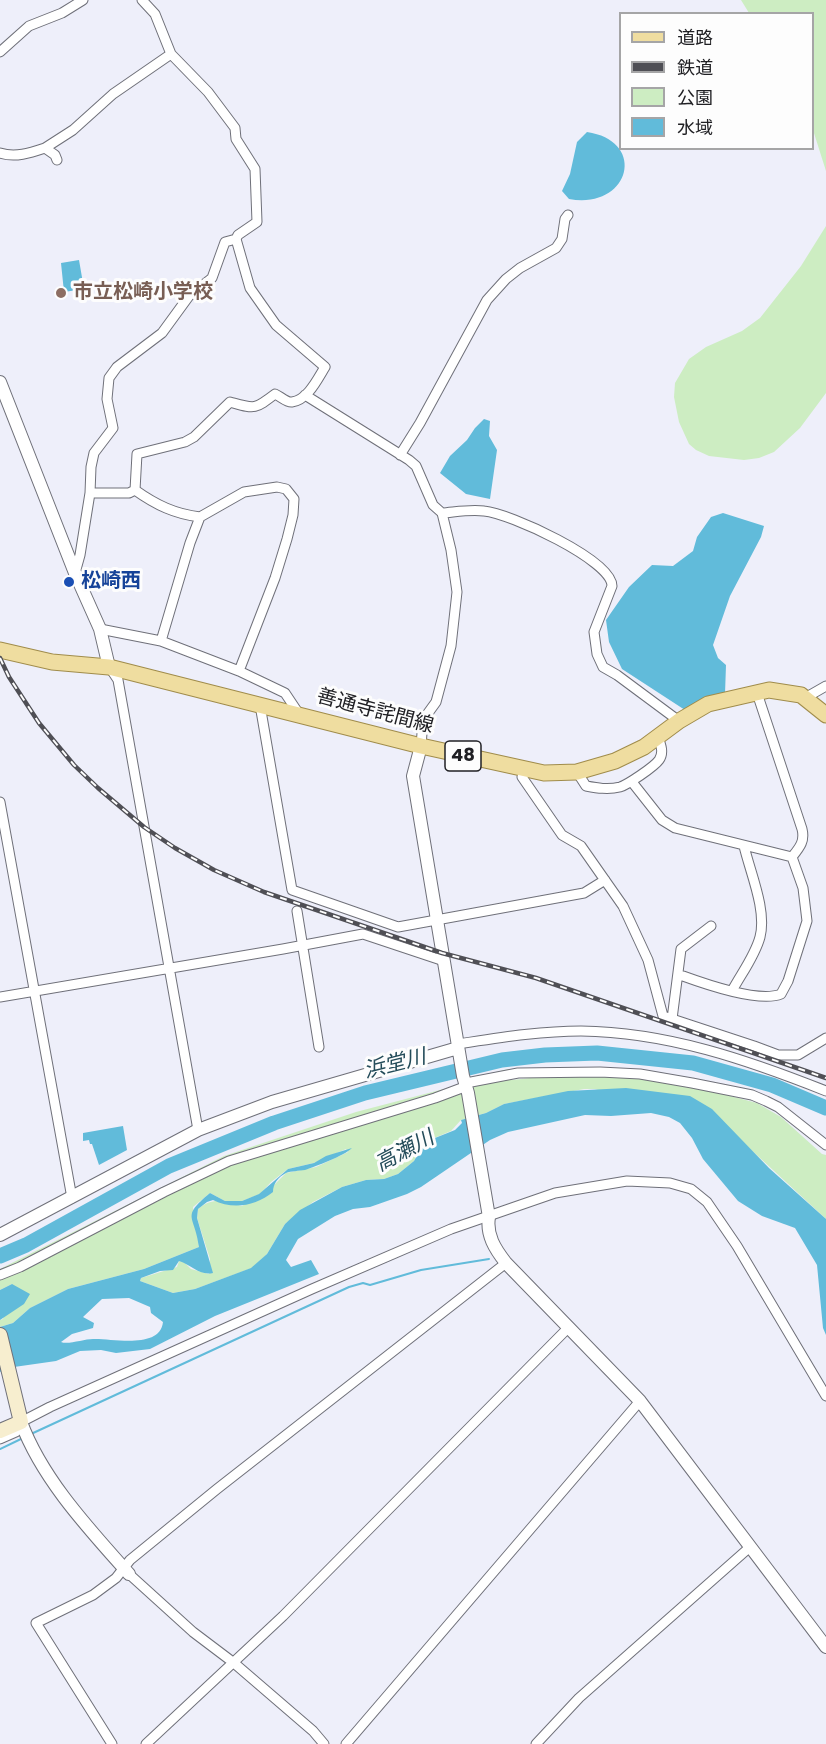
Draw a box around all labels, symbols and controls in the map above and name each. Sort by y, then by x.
legend [619,12,814,150]
text: 道路 [677,25,713,50]
text: 鉄道 [677,55,713,80]
text: 公園 [677,85,713,110]
text: 水域 [677,115,713,140]
place label: 市立松崎小学校 [73,281,213,305]
marker: 市立松崎小学校 [54,286,68,300]
place label: 松崎西 [81,570,141,594]
marker: 松崎西 [62,575,76,589]
street label: 善通寺詫間線 [314,685,436,739]
road number: 48 [445,741,481,771]
water label: 浜堂川 [361,1045,429,1085]
water label: 高瀬川 [371,1126,439,1178]

